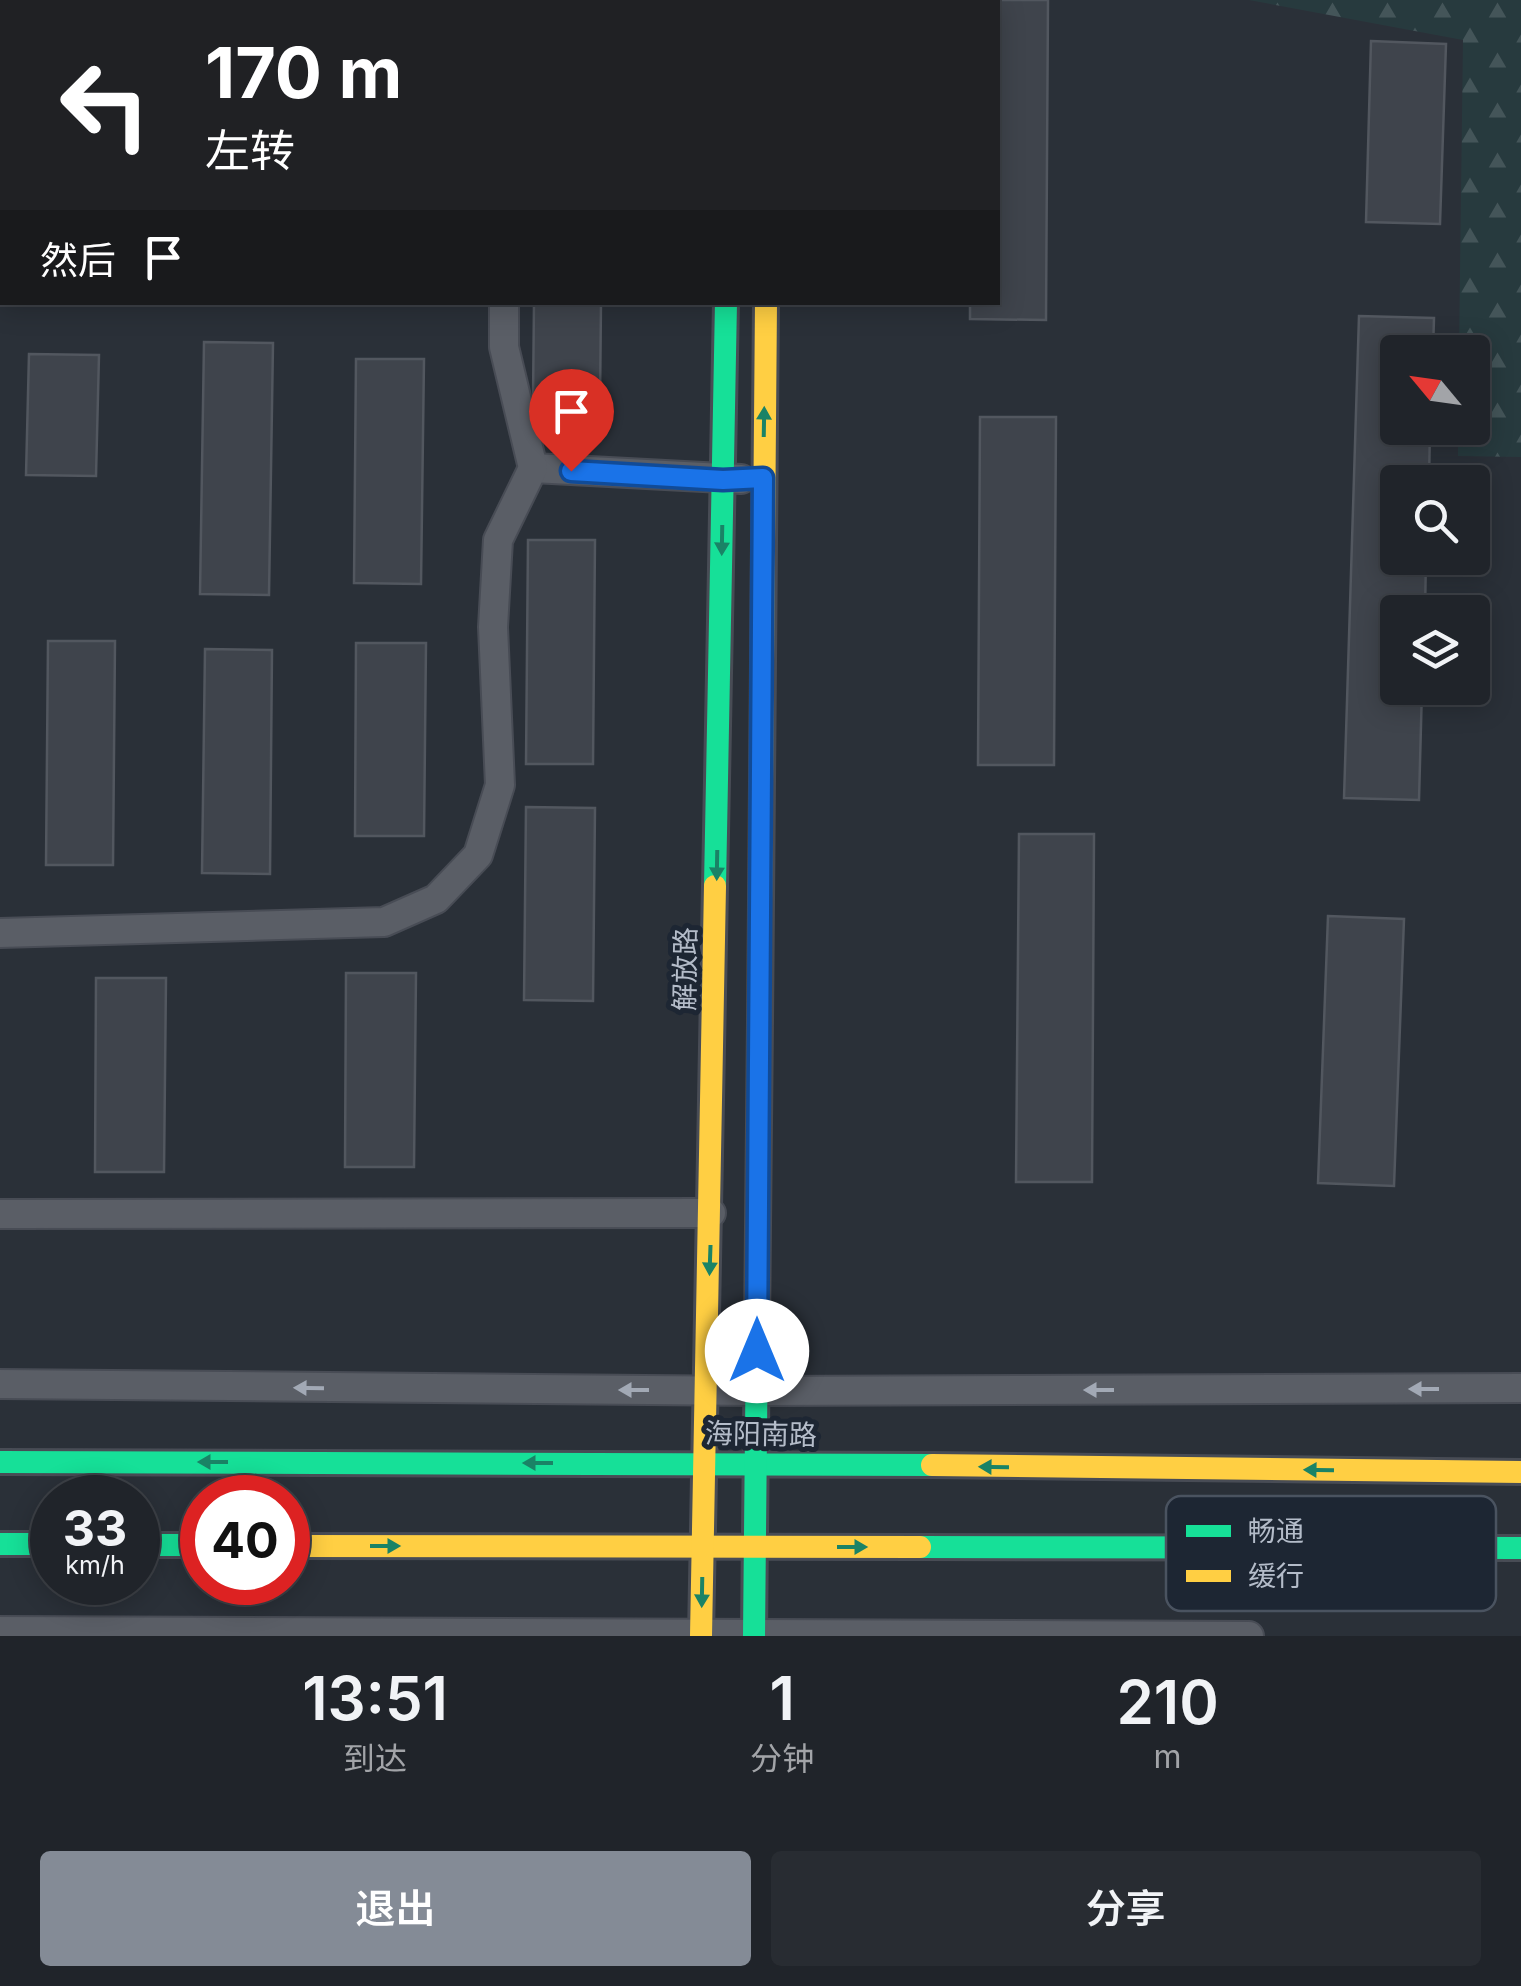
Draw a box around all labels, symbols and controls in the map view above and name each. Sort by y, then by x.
text: 170 m [205,30,402,115]
icon: left [40,40,170,170]
text: 左转 [205,123,295,178]
icon: arrive [136,230,191,285]
text: 然后 [40,237,116,283]
north arrow [1380,335,1490,445]
map controls [1380,335,1490,705]
pin [529,369,614,472]
icon: arrive [544,384,599,439]
one-way arrow [756,406,772,438]
button: search [1380,465,1490,575]
one-way arrow [714,524,730,556]
button: layers [1380,595,1490,705]
one-way arrow [708,849,724,881]
street label: 解放路 [667,927,703,1011]
one-way arrow [701,1244,717,1276]
position arrow [705,1299,809,1403]
one-way arrow [292,1380,324,1396]
one-way arrow [1407,1381,1439,1397]
one-way arrow [617,1382,649,1398]
one-way arrow [1082,1382,1114,1398]
street label: 海阳南路 [705,1416,817,1452]
one-way arrow [196,1454,228,1470]
one-way arrow [521,1455,553,1471]
one-way arrow [977,1459,1009,1475]
one-way arrow [1302,1462,1334,1478]
speed limit sign: 40 [180,1475,310,1605]
legend [1166,1496,1496,1611]
text: 33 [63,1498,127,1558]
text: 畅通 [1248,1514,1304,1548]
one-way arrow [369,1538,401,1554]
one-way arrow [836,1539,868,1555]
text: km/h [65,1550,125,1580]
text: 缓行 [1248,1559,1304,1593]
one-way arrow [693,1576,709,1608]
text: 13:51 [302,1662,448,1734]
text: 1 [770,1662,795,1734]
text: 210 [1116,1666,1219,1738]
text: m [1154,1737,1182,1776]
text: 到达 [343,1739,407,1778]
text: 分钟 [750,1739,814,1778]
button: 退出 [40,1851,751,1966]
button: 分享 [771,1851,1481,1966]

